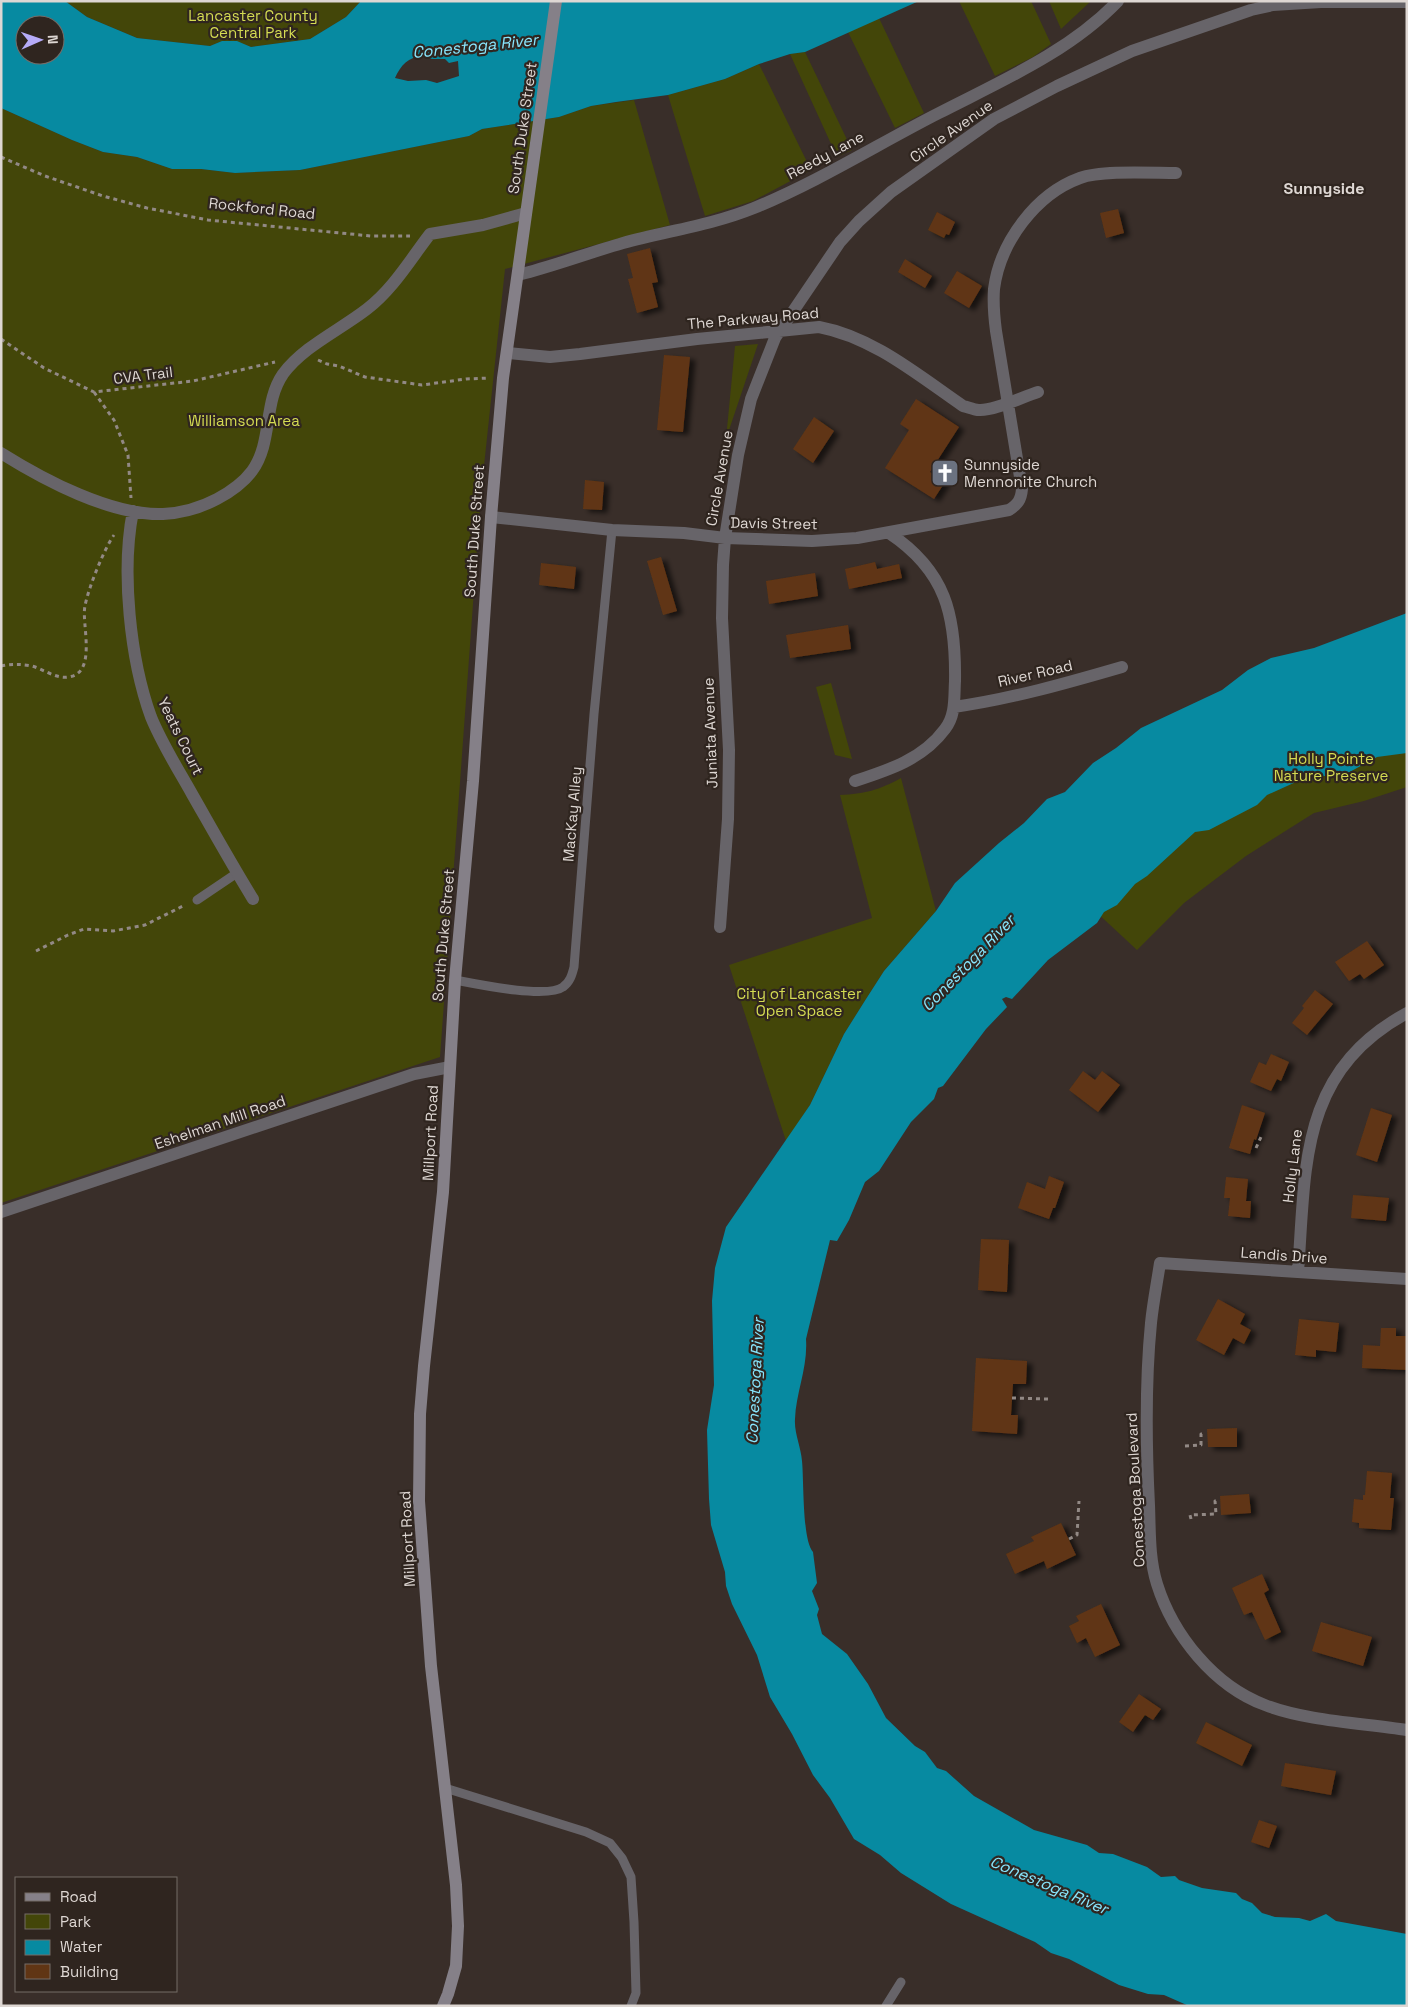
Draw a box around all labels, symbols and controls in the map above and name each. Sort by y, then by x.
park label: Lancaster County Central Park [188,6,318,42]
north arrow [15,15,65,65]
water label: Conestoga River [411,29,541,63]
text: N [44,35,62,45]
street label: South Duke Street [503,61,541,195]
street label: Circle Avenue [906,95,996,167]
street label: Reedy Lane [783,127,867,183]
district label: Sunnyside [1283,178,1365,199]
street label: Rockford Road [208,193,316,223]
street label: The Parkway Road [686,303,820,333]
street label: CVA Trail [112,362,174,388]
park label: Williamson Area [188,411,300,430]
street label: Circle Avenue [701,429,737,527]
place label: Sunnyside Mennonite Church [964,455,1097,491]
church icon: Sunnyside Mennonite Church [930,458,960,488]
street label: South Duke Street [460,464,488,598]
street label: Davis Street [730,513,818,533]
street label: River Road [996,655,1074,691]
street label: Juniata Avenue [699,677,721,789]
street label: Yeats Court [154,694,208,778]
park label: Holly Pointe Nature Preserve [1274,749,1388,785]
street label: MacKay Alley [558,766,586,862]
street label: South Duke Street [428,868,458,1002]
water label: Conestoga River [917,909,1021,1016]
park label: City of Lancaster Open Space [736,984,862,1020]
street label: Millport Road [418,1084,442,1182]
street label: Eshelman Mill Road [152,1091,288,1153]
street label: Holly Lane [1278,1128,1306,1204]
street label: Landis Drive [1240,1242,1328,1268]
water label: Conestoga River [741,1316,769,1444]
street label: Conestoga Boulevard [1121,1412,1149,1568]
street label: Millport Road [395,1490,419,1588]
water label: Conestoga River [987,1851,1113,1920]
legend [15,1877,178,1992]
text: Road [60,1887,97,1906]
text: Park [60,1912,91,1931]
text: Water [60,1937,103,1956]
text: Building [60,1962,119,1981]

